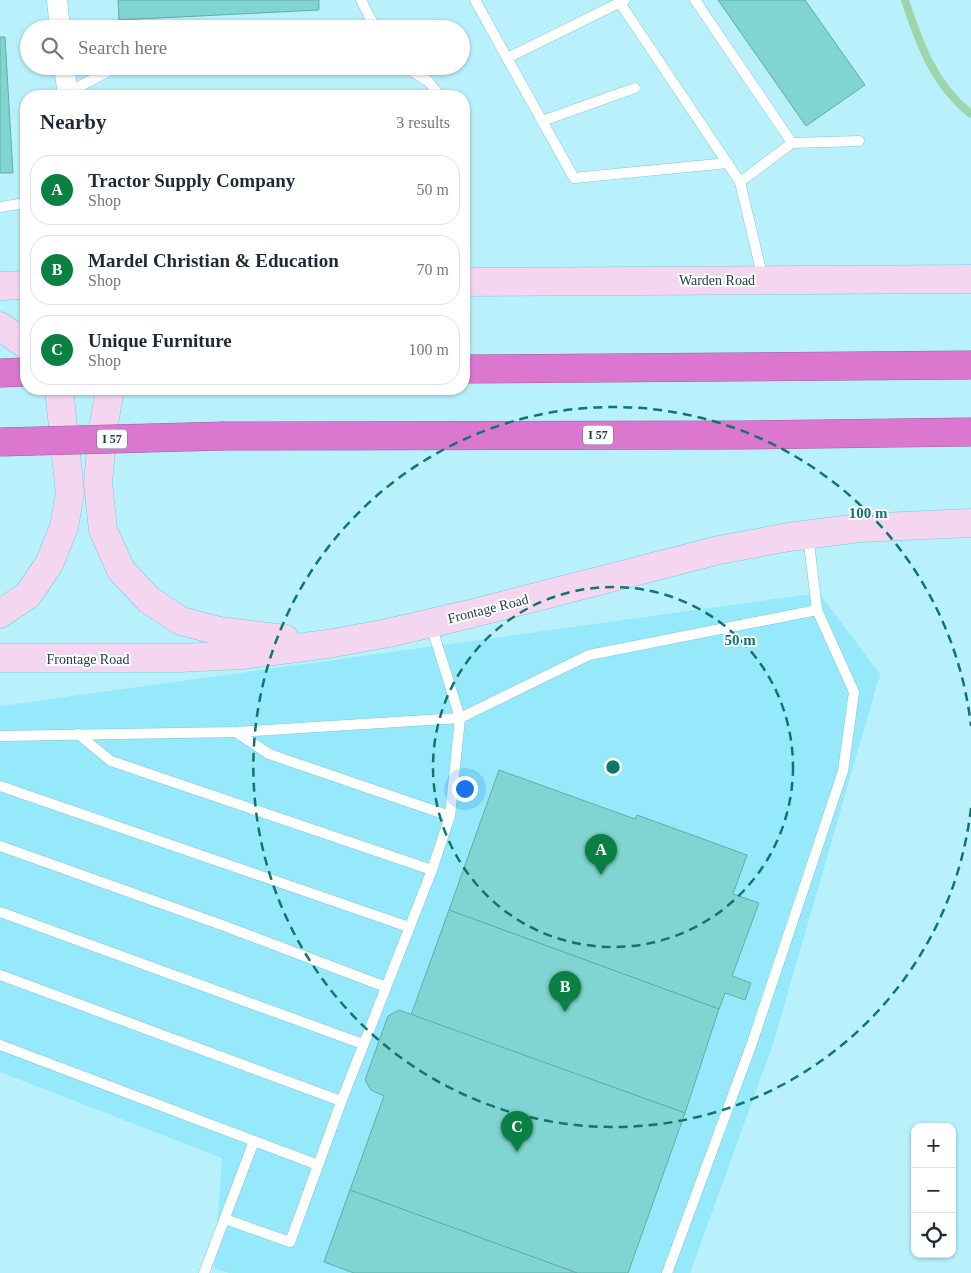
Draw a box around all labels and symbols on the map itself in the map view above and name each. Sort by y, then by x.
street label: Warden Road [679,273,755,288]
road number: I 57 [583,426,613,444]
road number: I 57 [97,429,127,448]
text: 100 m [849,505,888,521]
street label: Frontage Road [446,592,530,626]
text: 50 m [724,632,756,648]
street label: Frontage Road [47,652,129,667]
centre of rings [604,758,622,776]
your location [452,776,478,802]
pin: A [585,834,617,875]
pin: B [549,971,581,1012]
pin: C [501,1111,533,1152]

